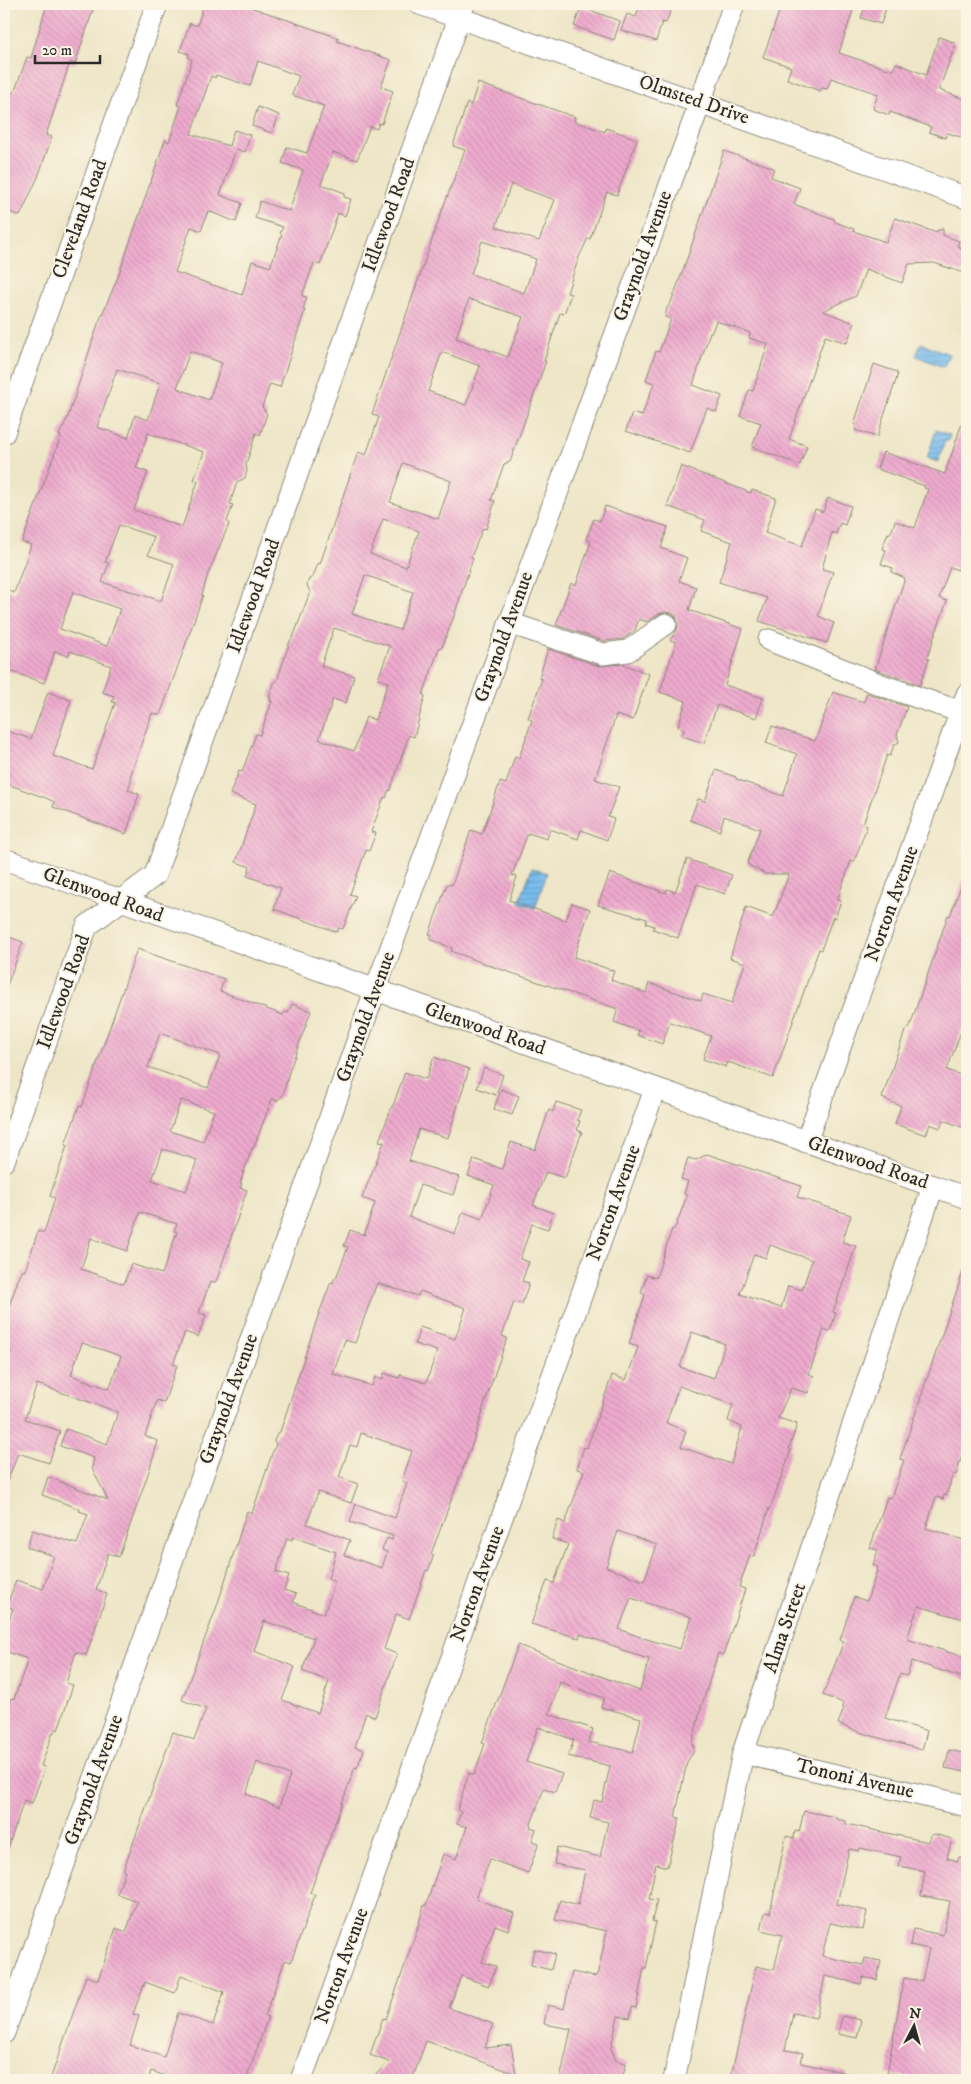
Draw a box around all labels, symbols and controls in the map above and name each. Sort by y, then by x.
scale bar [35,32,100,64]
text: 20 m [42,41,72,60]
street label: Olmsted Drive [635,69,753,131]
street label: Idlewood Road [357,154,421,276]
street label: Cleveland Road [47,156,113,282]
street label: Graynold Avenue [608,187,678,325]
street label: Idlewood Road [222,535,286,657]
street label: Graynold Avenue [469,568,539,706]
street label: Norton Avenue [859,843,925,965]
street label: Glenwood Road [39,862,167,928]
street label: Idlewood Road [32,931,96,1053]
street label: Graynold Avenue [331,948,401,1086]
street label: Glenwood Road [421,997,549,1061]
street label: Glenwood Road [804,1131,932,1195]
street label: Norton Avenue [581,1142,647,1264]
street label: Graynold Avenue [194,1330,264,1468]
street label: Norton Avenue [445,1523,511,1645]
street label: Alma Street [758,1580,812,1676]
street label: Graynold Avenue [59,1711,129,1849]
street label: Tononi Avenue [794,1753,916,1805]
street label: Norton Avenue [309,1905,375,2027]
north arrow [888,2002,938,2052]
text: N [909,2005,922,2024]

